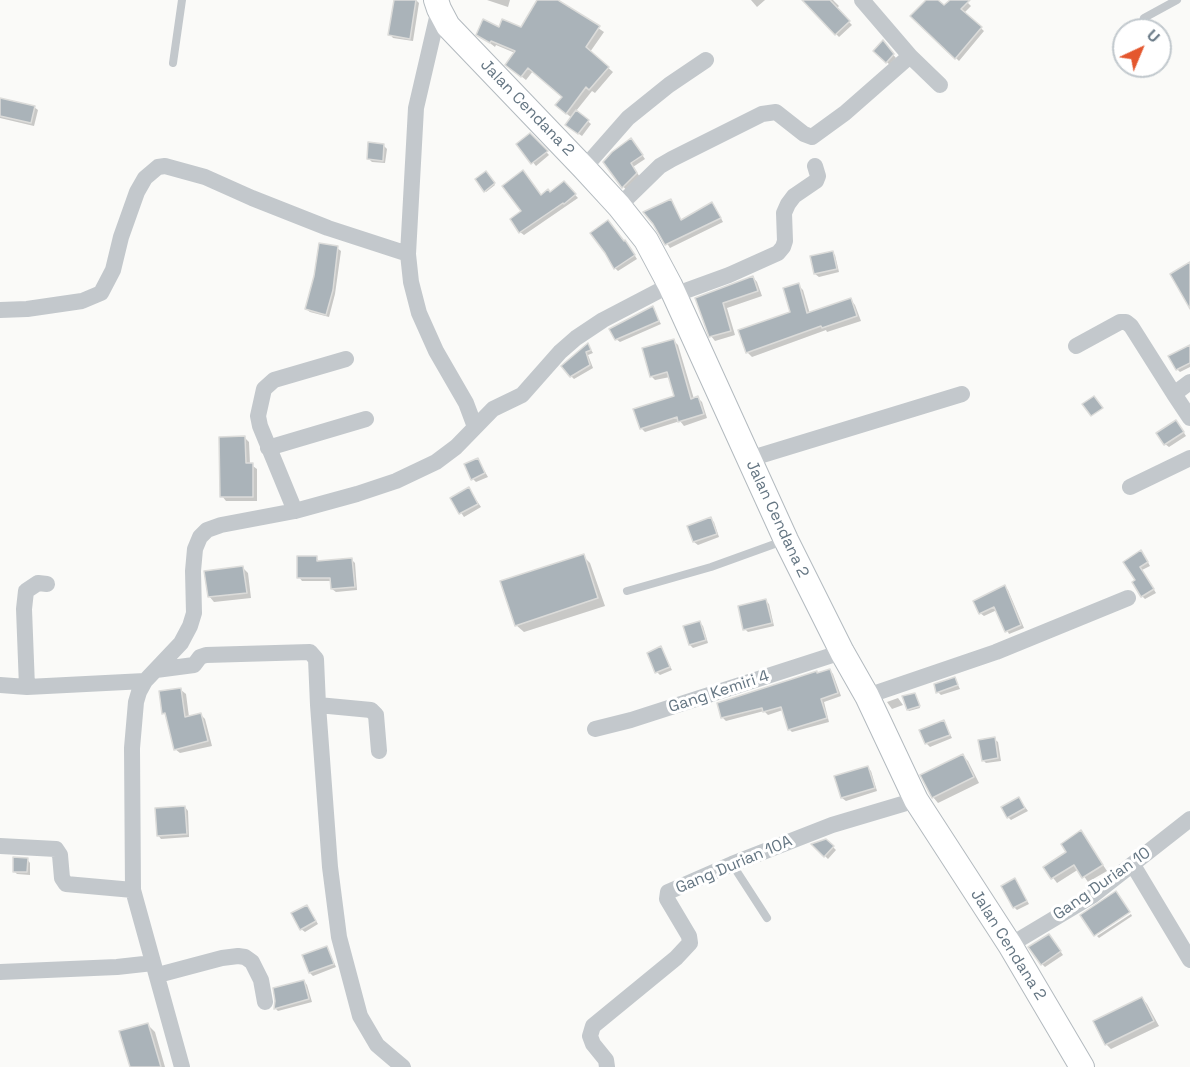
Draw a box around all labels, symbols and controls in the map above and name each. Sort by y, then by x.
north arrow [1112,18,1172,78]
text: U [1142,25,1165,47]
street label: Jalan Cendana 2 [476,56,578,160]
street label: Jalan Cendana 2 [741,457,813,581]
street label: Gang Kemiri 4 [666,667,772,717]
street label: Gang Durian 10A [673,832,795,898]
street label: Gang Durian 10 [1050,843,1154,925]
street label: Jalan Cendana 2 [966,886,1050,1004]

